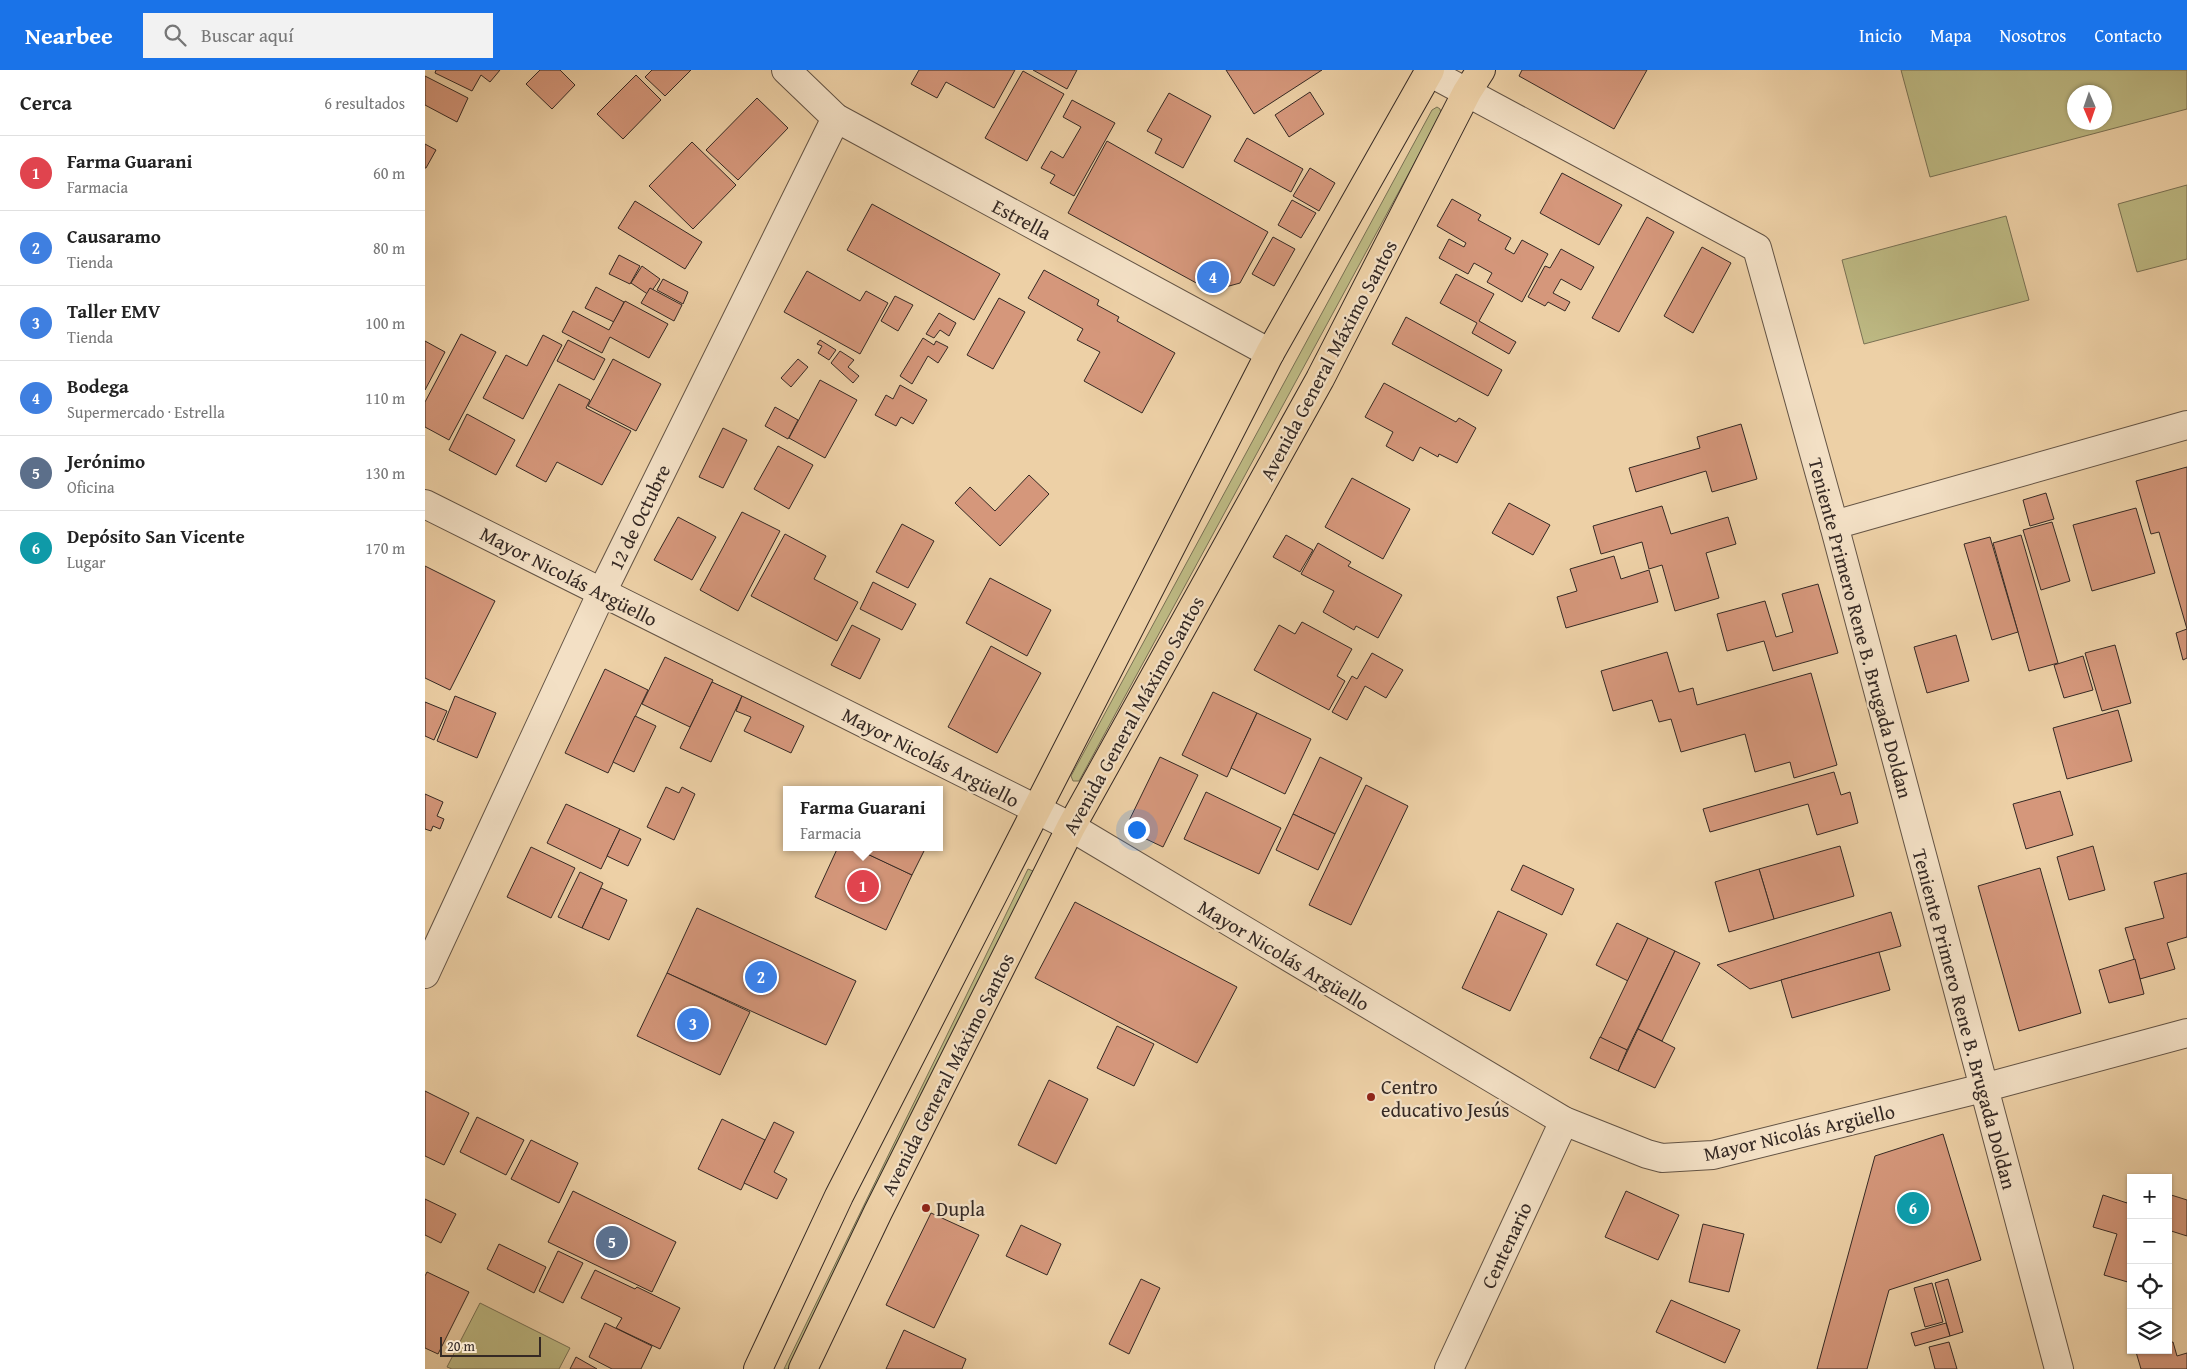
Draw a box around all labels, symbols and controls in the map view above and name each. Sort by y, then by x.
search box [143,13,493,58]
text: Nearbee [25,18,113,53]
icon: search [161,21,189,49]
text: Buscar aquí [201,21,293,49]
text: Inicio [1859,22,1902,49]
text: Mapa [1930,22,1971,49]
text: Nosotros [1999,22,2067,49]
text: Contacto [2095,22,2162,49]
north arrow [2067,85,2112,130]
text: Cerca [20,87,72,118]
text: 6 resultados [324,91,405,115]
text: Farma Guarani [67,147,192,175]
text: 1 [32,161,40,185]
text: 60 m [373,161,405,185]
text: Farmacia [67,175,128,199]
street label: Estrella [987,191,1057,247]
text: Causaramo [67,222,161,250]
street label: Avenida General Máximo Santos [1252,234,1404,486]
text: 2 [32,236,40,260]
text: 80 m [373,236,405,260]
text: Tienda [67,250,113,274]
pin: 4 [1197,258,1229,296]
text: Taller EMV [67,297,160,325]
text: 3 [32,311,40,335]
text: 100 m [365,311,405,335]
text: Tienda [67,325,113,349]
text: Bodega [67,372,129,400]
text: 4 [32,386,40,410]
text: 110 m [365,386,405,410]
text: Supermercado · Estrella [67,400,225,424]
text: Jerónimo [67,447,145,475]
street label: Teniente Primero Rene B. Brugada Doldan [1802,455,1920,801]
street label: 12 de Octubre [601,459,677,575]
text: 5 [32,461,40,485]
text: 130 m [365,461,405,485]
text: Oficina [67,475,114,499]
street label: Mayor Nicolás Argüello [475,519,663,633]
text: Depósito San Vicente [67,522,245,550]
text: 6 [32,536,40,560]
text: 170 m [365,536,405,560]
text: Lugar [67,550,106,574]
street label: Avenida General Máximo Santos [1055,590,1211,840]
street label: Mayor Nicolás Argüello [837,700,1025,814]
popup [783,786,943,851]
text: Farma Guarani [800,793,926,821]
your location [1124,817,1150,843]
text: Farmacia [800,821,861,845]
street label: Teniente Primero Rene B. Brugada Doldan [1906,846,2024,1192]
pin: 1 [847,867,879,905]
street label: Mayor Nicolás Argüello [1193,892,1375,1018]
street label: Avenida General Máximo Santos [873,948,1021,1200]
pin: 2 [745,958,777,996]
pin: 3 [677,1005,709,1043]
place label: Centro educativo Jesús [1381,1072,1509,1124]
marker: Centro educativo Jesús [1365,1091,1377,1103]
street label: Mayor Nicolás Argüello [1701,1096,1897,1168]
map controls [2127,1174,2172,1354]
button: + [2127,1174,2172,1219]
pin: 6 [1897,1189,1929,1227]
place label: Dupla [936,1194,985,1223]
street label: Centenario [1473,1197,1539,1293]
marker: Dupla [920,1202,932,1214]
button: − [2127,1219,2172,1264]
pin: 5 [596,1223,628,1261]
button: locate [2127,1264,2172,1309]
button: layers [2127,1309,2172,1354]
scale bar [440,1334,541,1357]
text: 20 m [447,1336,475,1356]

